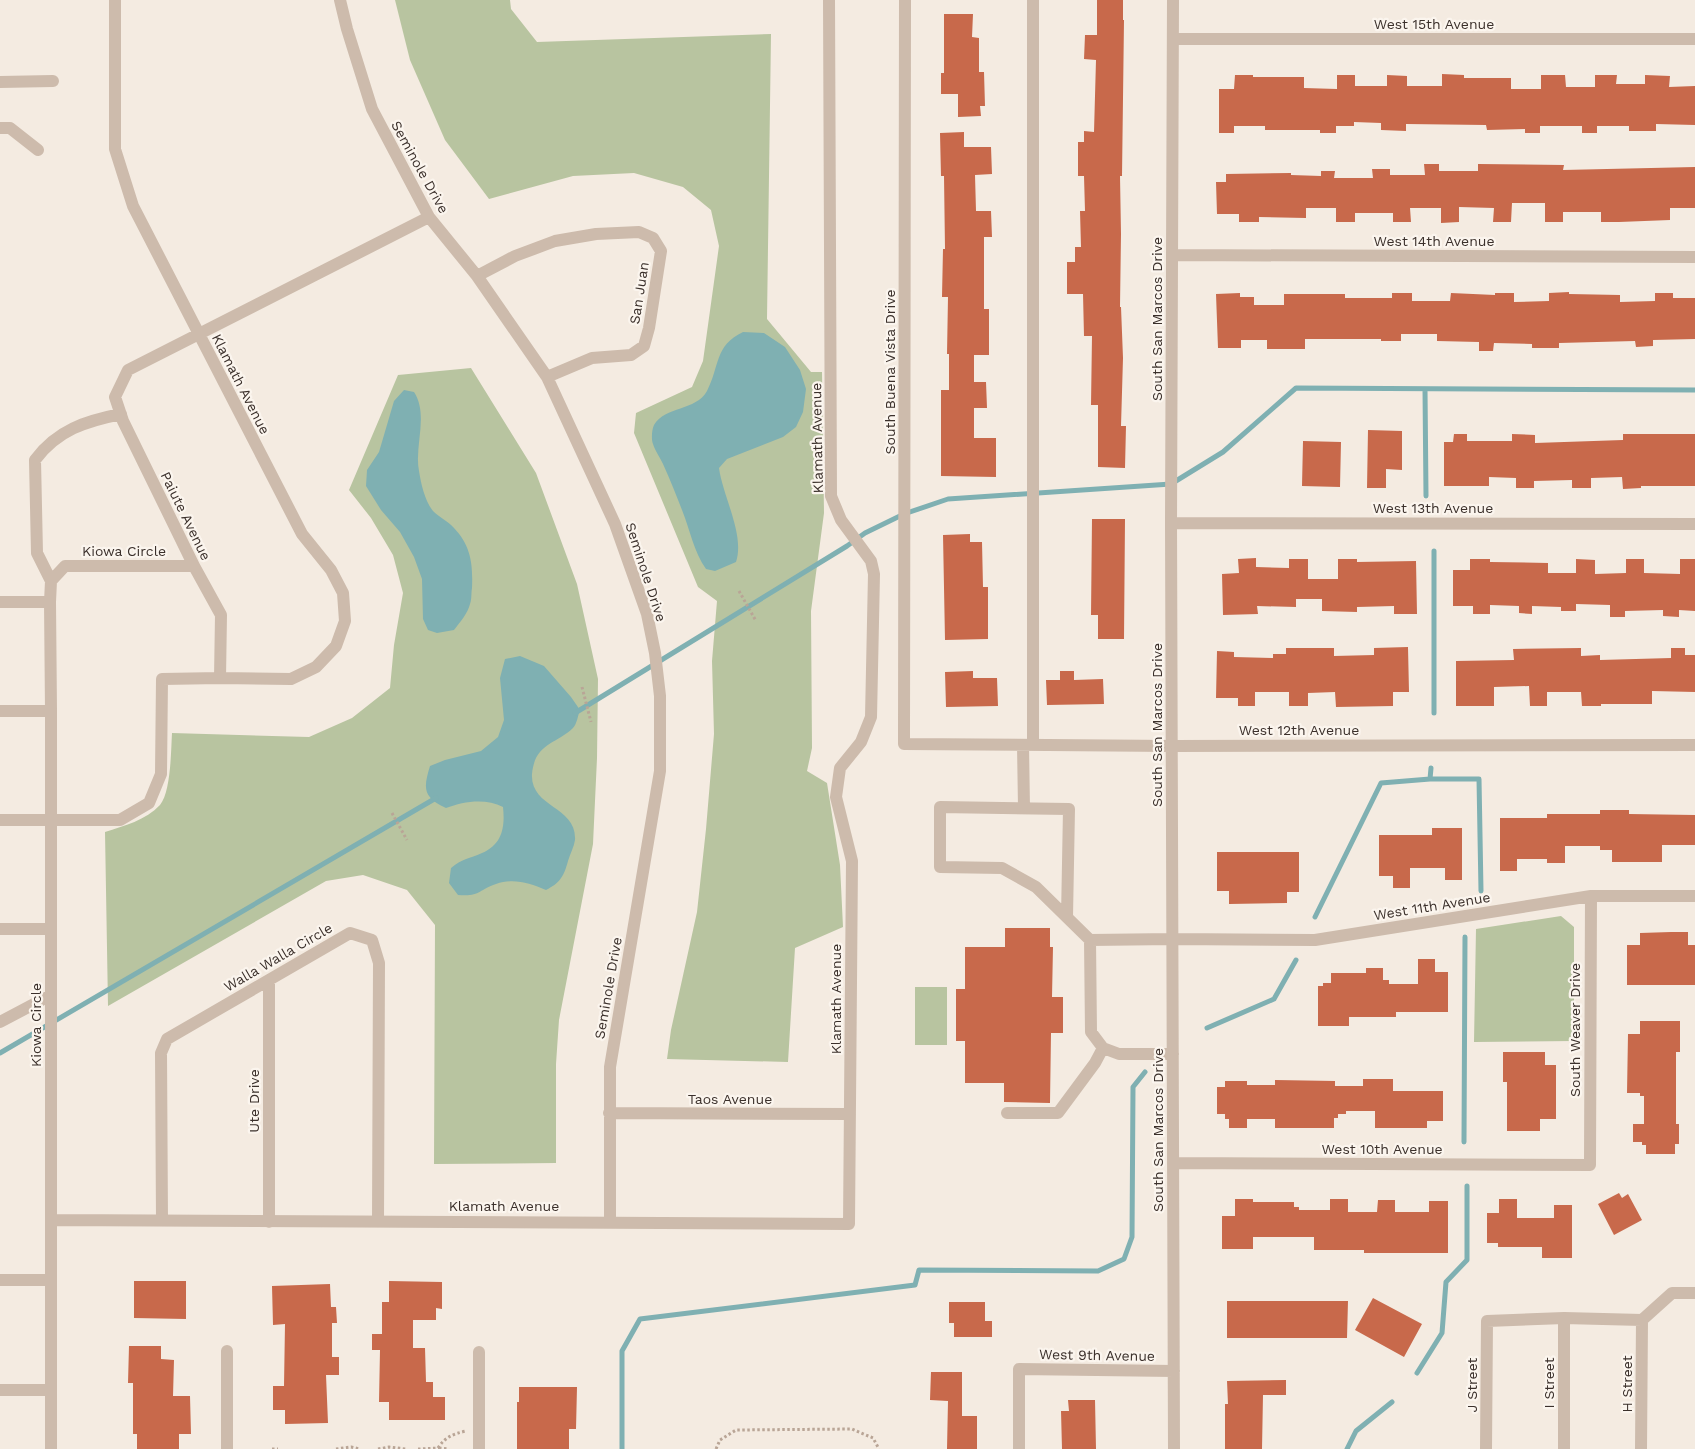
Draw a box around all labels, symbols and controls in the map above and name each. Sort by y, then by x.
street label: West 15th Avenue [1374,16,1494,32]
street label: Seminole Drive [388,118,452,216]
street label: West 14th Avenue [1373,233,1495,249]
street label: South San Marcos Drive [1149,237,1165,401]
street label: San Juan [626,261,652,325]
street label: South Buena Vista Drive [882,290,898,454]
street label: Klamath Avenue [209,331,273,437]
street label: Klamath Avenue [808,383,826,493]
street label: Paiute Avenue [158,469,214,563]
street label: West 13th Avenue [1373,500,1493,516]
street label: Seminole Drive [622,520,670,624]
street label: Kiowa Circle [82,543,166,559]
street label: South San Marcos Drive [1149,643,1165,807]
street label: West 12th Avenue [1239,722,1359,738]
street label: West 11th Avenue [1372,889,1492,923]
street label: Walla Walla Circle [221,920,335,994]
street label: Seminole Drive [591,936,625,1040]
street label: Klamath Avenue [828,944,844,1054]
street label: South Weaver Drive [1567,963,1583,1097]
street label: Kiowa Circle [28,983,44,1067]
street label: South San Marcos Drive [1150,1048,1166,1212]
street label: Ute Drive [246,1069,262,1133]
street label: Taos Avenue [688,1091,772,1107]
street label: West 10th Avenue [1321,1141,1443,1157]
street label: Klamath Avenue [449,1198,559,1214]
street label: West 9th Avenue [1039,1346,1155,1364]
street label: H Street [1619,1355,1635,1413]
street label: J Street [1464,1357,1480,1412]
street label: I Street [1541,1357,1557,1409]

